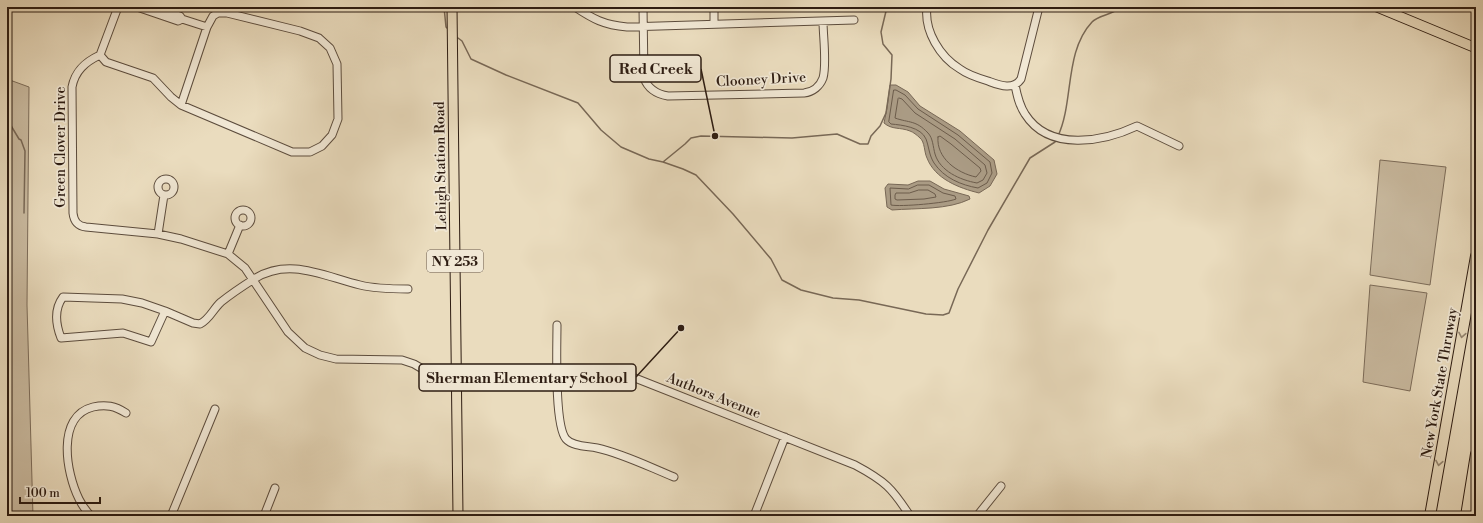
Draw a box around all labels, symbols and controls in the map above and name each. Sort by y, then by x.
callout: Red Creek [610,55,701,82]
text: Red Creek [619,60,694,79]
street label: Clooney Drive [716,69,807,91]
street label: Green Clover Drive [52,86,70,208]
street label: Lehigh Station Road [431,101,451,231]
road number: NY 253 [427,250,483,272]
street label: New York State Thruway [1418,306,1462,460]
one-way arrow [1458,332,1467,338]
callout: Sherman Elementary School [419,364,636,391]
street label: Authors Avenue [663,368,763,423]
text: Sherman Elementary School [426,369,628,388]
one-way arrow [1436,460,1444,466]
scale bar [20,479,100,505]
text: 100 m [26,486,60,501]

